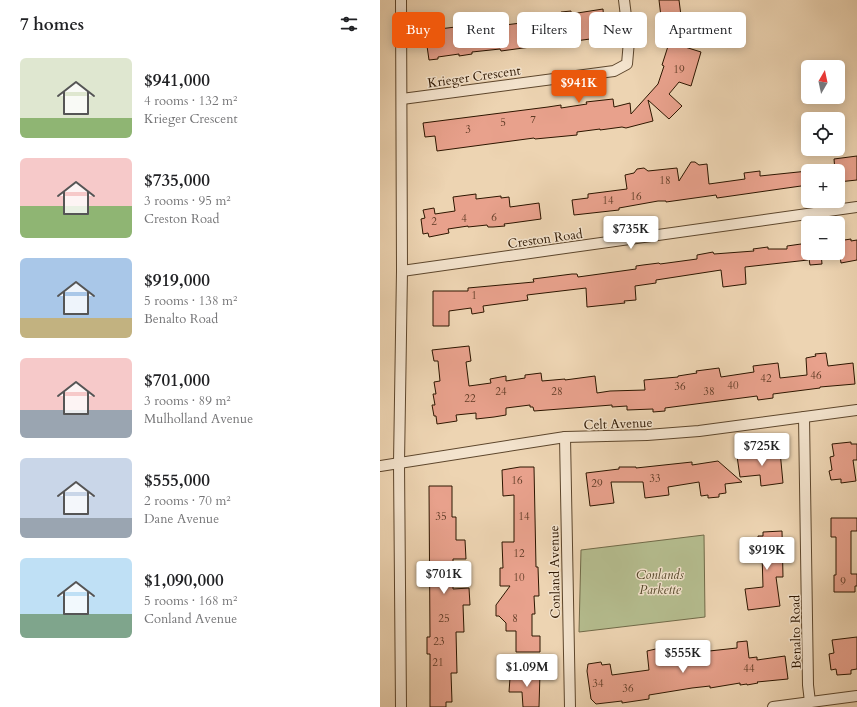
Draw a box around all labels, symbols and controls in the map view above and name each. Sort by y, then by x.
chip: Buy [392,12,445,48]
chip: Rent [453,12,509,48]
chip: Filters [517,12,581,48]
chip: New [589,12,647,48]
chip: Apartment [655,12,746,48]
text: 7 homes [20,13,84,36]
icon: filters [338,13,360,35]
north arrow [801,60,845,104]
map controls [801,60,845,260]
street label: Krieger Crescent [427,62,522,92]
house number: 19 [673,62,685,77]
text: $941,000 [144,69,210,92]
pin: $941K [551,70,607,104]
icon: home [52,74,100,122]
text: $941K [560,74,598,92]
text: 4 rooms · 132 m² [144,92,237,110]
text: Krieger Crescent [144,110,238,128]
house number: 7 [530,112,536,127]
button: locate [801,112,845,156]
house number: 5 [500,115,506,130]
house number: 3 [465,122,471,137]
button: + [801,164,845,208]
text: $735,000 [144,169,210,192]
house number: 18 [659,173,671,188]
icon: home [52,174,100,222]
house number: 16 [630,189,642,204]
text: 3 rooms · 95 m² [144,192,231,210]
house number: 14 [602,193,614,208]
text: Creston Road [144,210,220,228]
house number: 6 [491,210,497,225]
house number: 4 [461,211,467,226]
house number: 2 [431,214,437,229]
pin: $735K [603,216,659,250]
button: − [801,216,845,260]
text: $735K [612,220,650,238]
street label: Creston Road [506,225,584,253]
text: $919,000 [144,269,210,292]
icon: home [52,274,100,322]
house number: 1 [471,288,477,303]
text: 5 rooms · 138 m² [144,292,237,310]
text: Benalto Road [144,310,218,328]
house number: 46 [810,368,822,383]
text: $701,000 [144,369,210,392]
house number: 42 [760,371,772,386]
icon: home [52,374,100,422]
house number: 40 [727,378,739,393]
house number: 36 [674,379,686,394]
house number: 24 [495,384,507,399]
house number: 28 [551,384,563,399]
house number: 38 [703,384,715,399]
house number: 22 [464,391,476,406]
text: 3 rooms · 89 m² [144,392,231,410]
text: Mulholland Avenue [144,410,253,428]
street label: Celt Avenue [583,414,653,434]
pin: $725K [734,433,790,467]
text: $725K [743,437,781,455]
text: $555,000 [144,469,210,492]
house number: 33 [649,471,661,486]
house number: 16 [511,473,523,488]
icon: home [52,474,100,522]
house number: 29 [591,476,603,491]
text: 2 rooms · 70 m² [144,492,231,510]
house number: 35 [435,509,447,524]
house number: 14 [518,509,530,524]
text: Dane Avenue [144,510,219,528]
street label: Conland Avenue [545,525,565,619]
pin: $919K [739,537,795,571]
text: $919K [748,541,786,559]
house number: 12 [513,546,525,561]
pin: $701K [416,561,472,595]
text: $701K [425,565,463,583]
park label: Conlands Parkette [636,566,685,599]
text: $1,090,000 [144,569,224,592]
house number: 10 [513,570,525,585]
icon: home [52,574,100,622]
house number: 9 [840,574,846,589]
text: 5 rooms · 168 m² [144,592,237,610]
street label: Benalto Road [786,595,806,669]
text: Conland Avenue [144,610,237,628]
house number: 25 [438,611,450,626]
house number: 8 [512,611,518,626]
house number: 23 [433,634,445,649]
pin: $555K [655,640,711,674]
text: $555K [664,644,702,662]
pin: $1.09M [494,654,560,688]
house number: 21 [432,655,444,670]
text: $1.09M [505,658,549,676]
house number: 44 [743,661,755,676]
house number: 34 [592,676,604,691]
house number: 36 [622,681,634,696]

